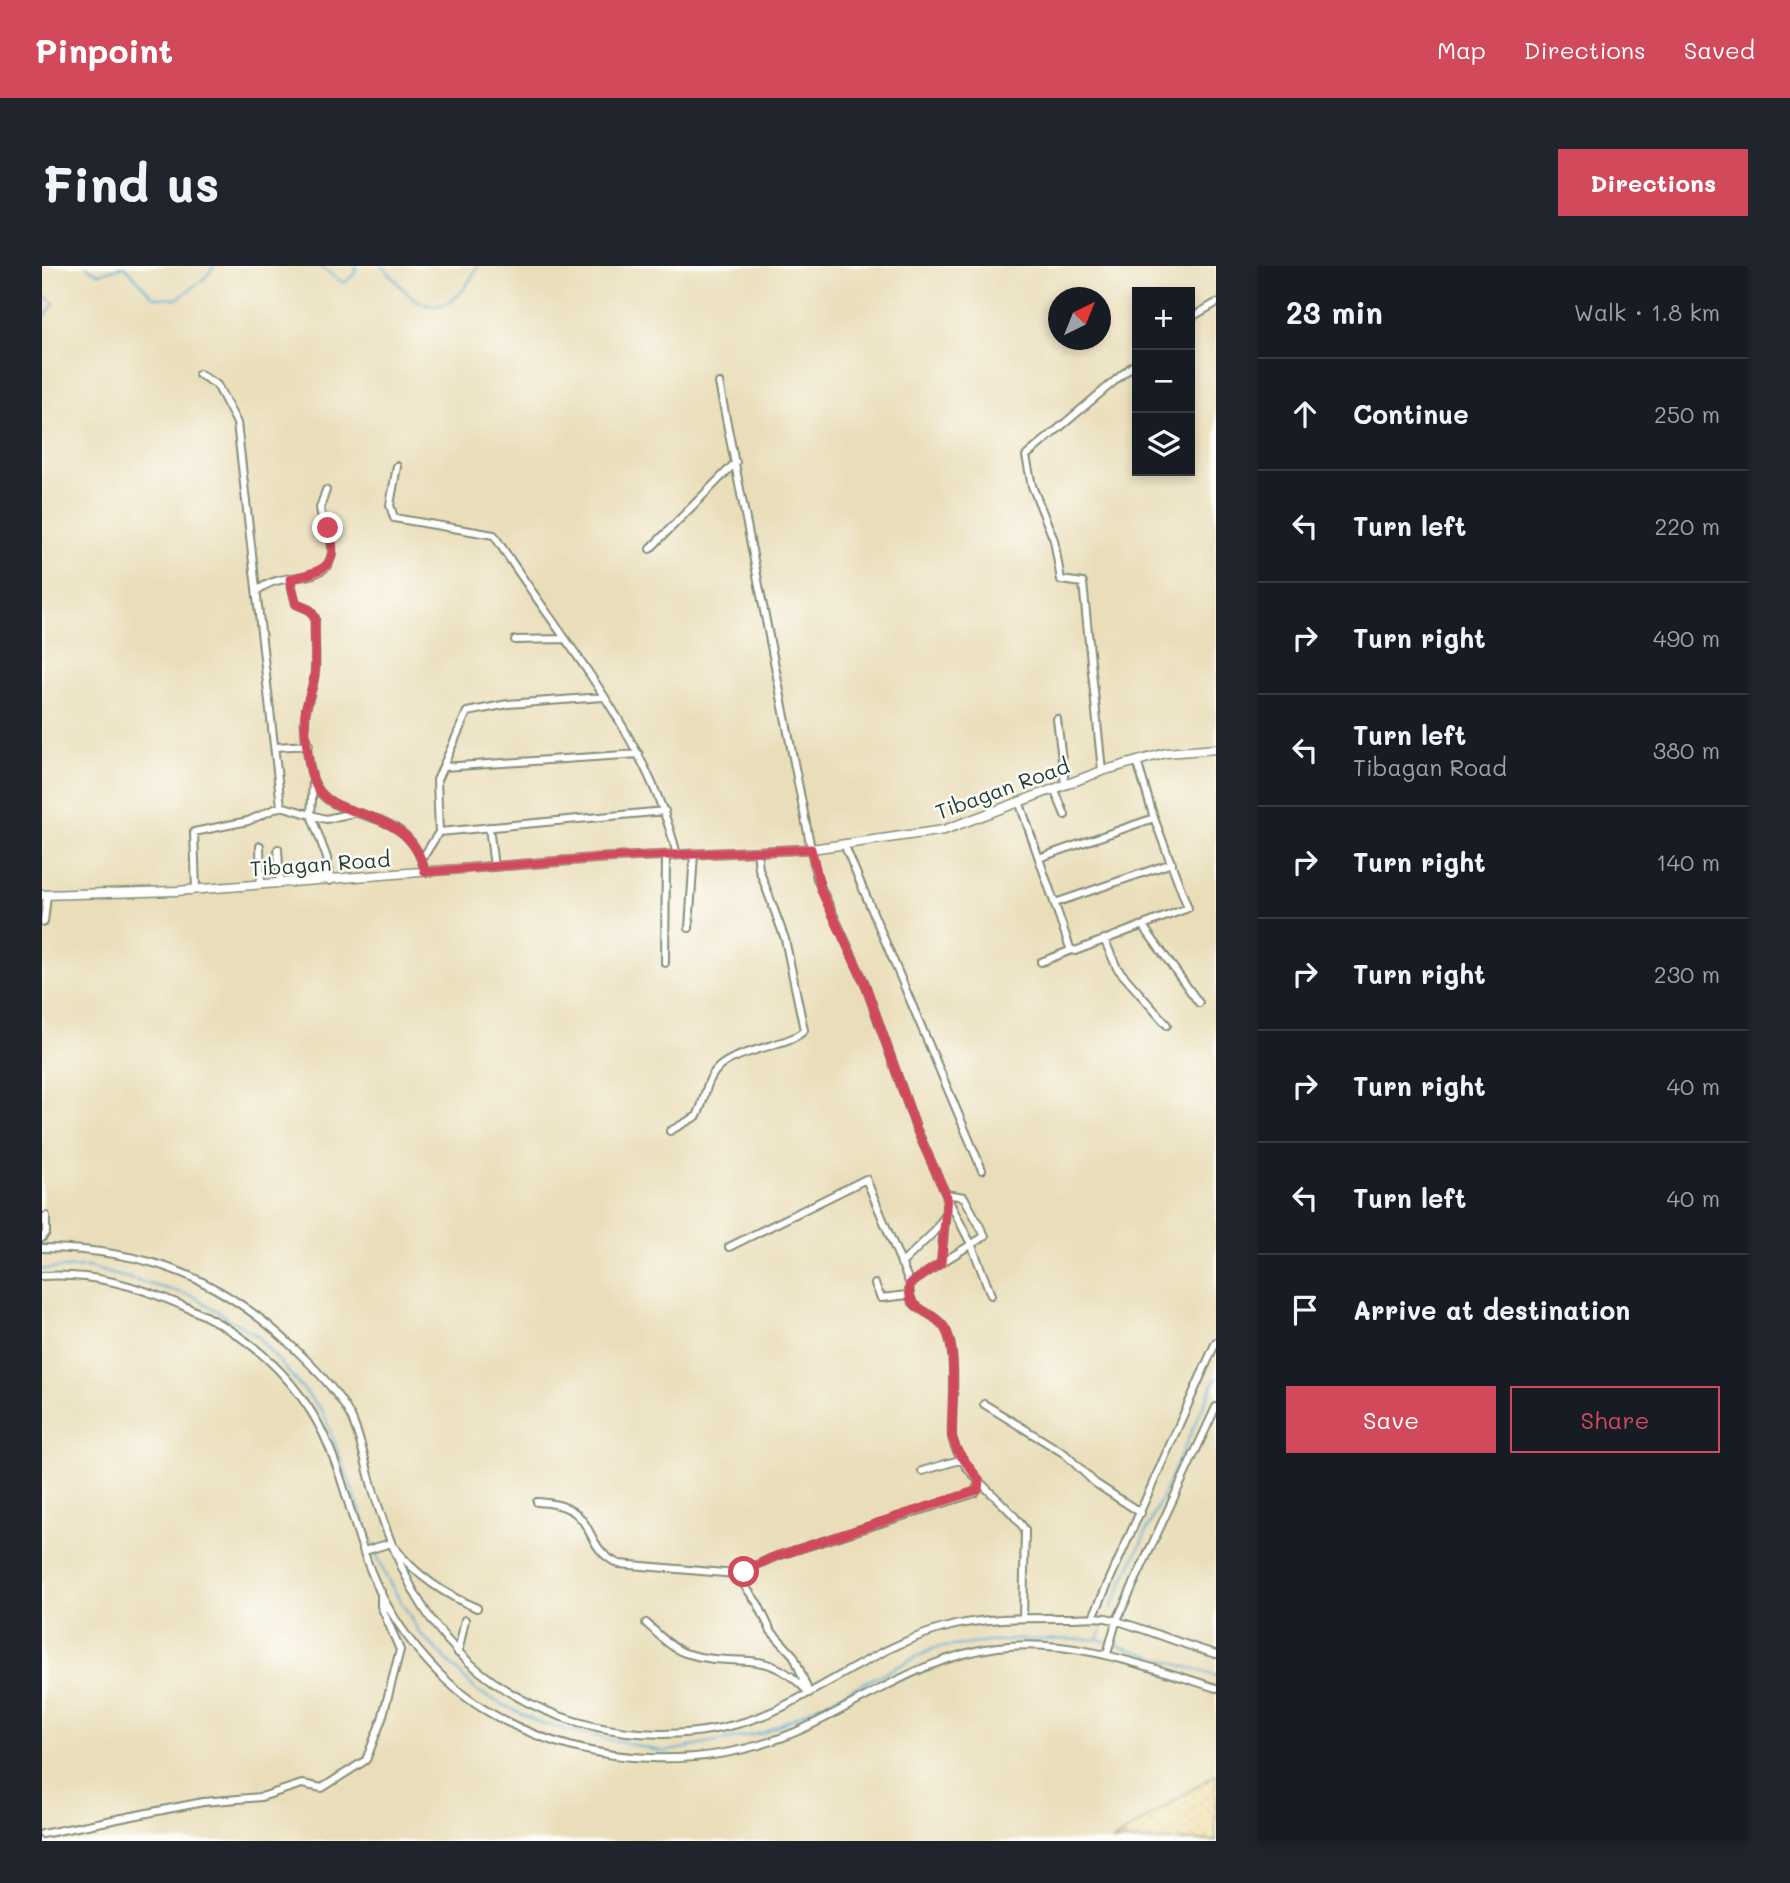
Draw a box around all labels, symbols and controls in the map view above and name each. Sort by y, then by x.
text: Pinpoint [35,28,173,71]
text: Map [1437,34,1486,65]
text: Directions [1524,34,1646,65]
text: Saved [1684,34,1755,65]
button: Directions [1558,149,1748,216]
text: Find us [42,151,220,214]
north arrow [1048,287,1111,350]
map controls [1132,287,1195,476]
button: + [1132,287,1195,350]
text: 23 min [1286,292,1383,332]
text: Walk · 1.8 km [1574,297,1720,327]
button: − [1132,350,1195,413]
icon: ahead [1286,395,1324,433]
text: Continue [1353,397,1469,431]
text: 250 m [1654,399,1720,429]
button: layers [1132,413,1195,476]
icon: left [1286,507,1324,545]
text: Turn left [1353,509,1466,543]
text: 220 m [1654,511,1720,541]
route end [312,512,343,543]
icon: right [1286,619,1324,657]
text: Turn right [1353,621,1486,655]
text: 490 m [1653,623,1720,653]
text: Turn left [1353,718,1466,752]
icon: left [1286,731,1324,769]
text: 380 m [1653,735,1720,765]
street label: Tibagan Road [931,751,1073,825]
text: Tibagan Road [1353,752,1507,782]
icon: right [1286,843,1324,881]
street label: Tibagan Road [249,845,391,881]
text: Turn right [1353,845,1486,879]
text: 140 m [1656,847,1720,877]
icon: right [1286,955,1324,993]
text: Turn right [1353,957,1486,991]
text: 230 m [1654,959,1720,989]
icon: right [1286,1067,1324,1105]
text: Turn right [1353,1069,1486,1103]
text: 40 m [1667,1071,1720,1101]
icon: left [1286,1179,1324,1217]
text: Turn left [1353,1181,1466,1215]
text: 40 m [1667,1183,1720,1213]
icon: arrive [1286,1291,1324,1329]
text: Arrive at destination [1353,1293,1630,1327]
button: Save [1286,1386,1496,1453]
button: Share [1510,1386,1720,1453]
route start [728,1556,759,1587]

